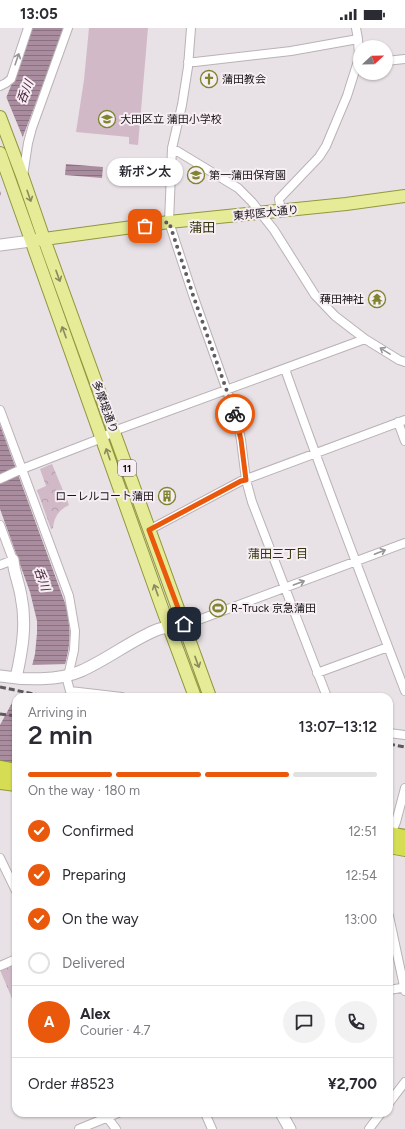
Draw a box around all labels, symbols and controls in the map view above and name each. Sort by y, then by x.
text: 13:05 [20,5,58,23]
north arrow [353,40,393,80]
map controls [353,40,393,80]
one-way arrow [14,54,22,66]
church icon: 蒲田教会 [199,69,219,89]
place label: 蒲田教会 [222,73,266,86]
water label: 呑川 [14,76,37,106]
school or university icon: 大田区立 蒲田小学校 [97,109,117,129]
place label: 大田区立 蒲田小学校 [120,113,222,126]
callout: 新ポン太 [107,158,183,186]
text: 新ポン太 [119,164,171,179]
school or university icon: 第一蒲田保育園 [186,165,206,185]
place label: 第一蒲田保育園 [209,169,286,182]
one-way arrow [26,190,34,202]
street label: 東邦医大通り [233,203,299,223]
pin [128,209,162,243]
icon: bag [134,215,156,237]
district label: 蒲田 [189,220,215,235]
one-way arrow [54,270,62,282]
temple icon: 薭田神社 [367,289,387,309]
place label: 薭田神社 [320,293,364,306]
one-way arrow [59,326,67,338]
one-way arrow [379,347,391,355]
street label: 多摩堤通り [89,379,121,435]
courier [215,394,255,434]
icon: bike [224,403,246,425]
one-way arrow [103,448,111,460]
road number: 11 [118,460,136,476]
building icon: ローレルコート蒲田 [157,486,177,506]
place label: ローレルコート蒲田 [55,490,154,503]
district label: 蒲田三丁目 [248,547,308,561]
one-way arrow [374,548,386,556]
water label: 呑川 [31,565,53,595]
one-way arrow [293,578,305,586]
one-way arrow [151,584,159,596]
sports icon: R-Truck 京急蒲田 [208,598,228,618]
place label: R-Truck 京急蒲田 [231,602,316,615]
pin [167,607,201,641]
icon: home [173,613,195,635]
one-way arrow [194,655,201,668]
text: Arriving in [28,705,87,720]
text: 13:07–13:12 [298,718,377,736]
text: 2 min [28,719,93,751]
text: On the way · 180 m [28,783,140,798]
icon: check [28,820,50,842]
text: Confirmed [62,822,134,840]
text: 12:51 [348,824,377,839]
icon: check [28,864,50,886]
text: Preparing [62,866,126,884]
text: 12:54 [346,868,377,883]
icon: check [28,908,50,930]
text: On the way [62,910,139,928]
text: 13:00 [345,912,377,927]
text: Delivered [62,954,125,972]
button: chat [283,1001,325,1043]
button: phone [335,1001,377,1043]
text: Alex [80,1005,110,1023]
text: A [44,1013,54,1031]
text: Courier · 4.7 [80,1023,151,1038]
text: Order #8523 [28,1075,114,1093]
text: ¥2,700 [328,1075,377,1093]

